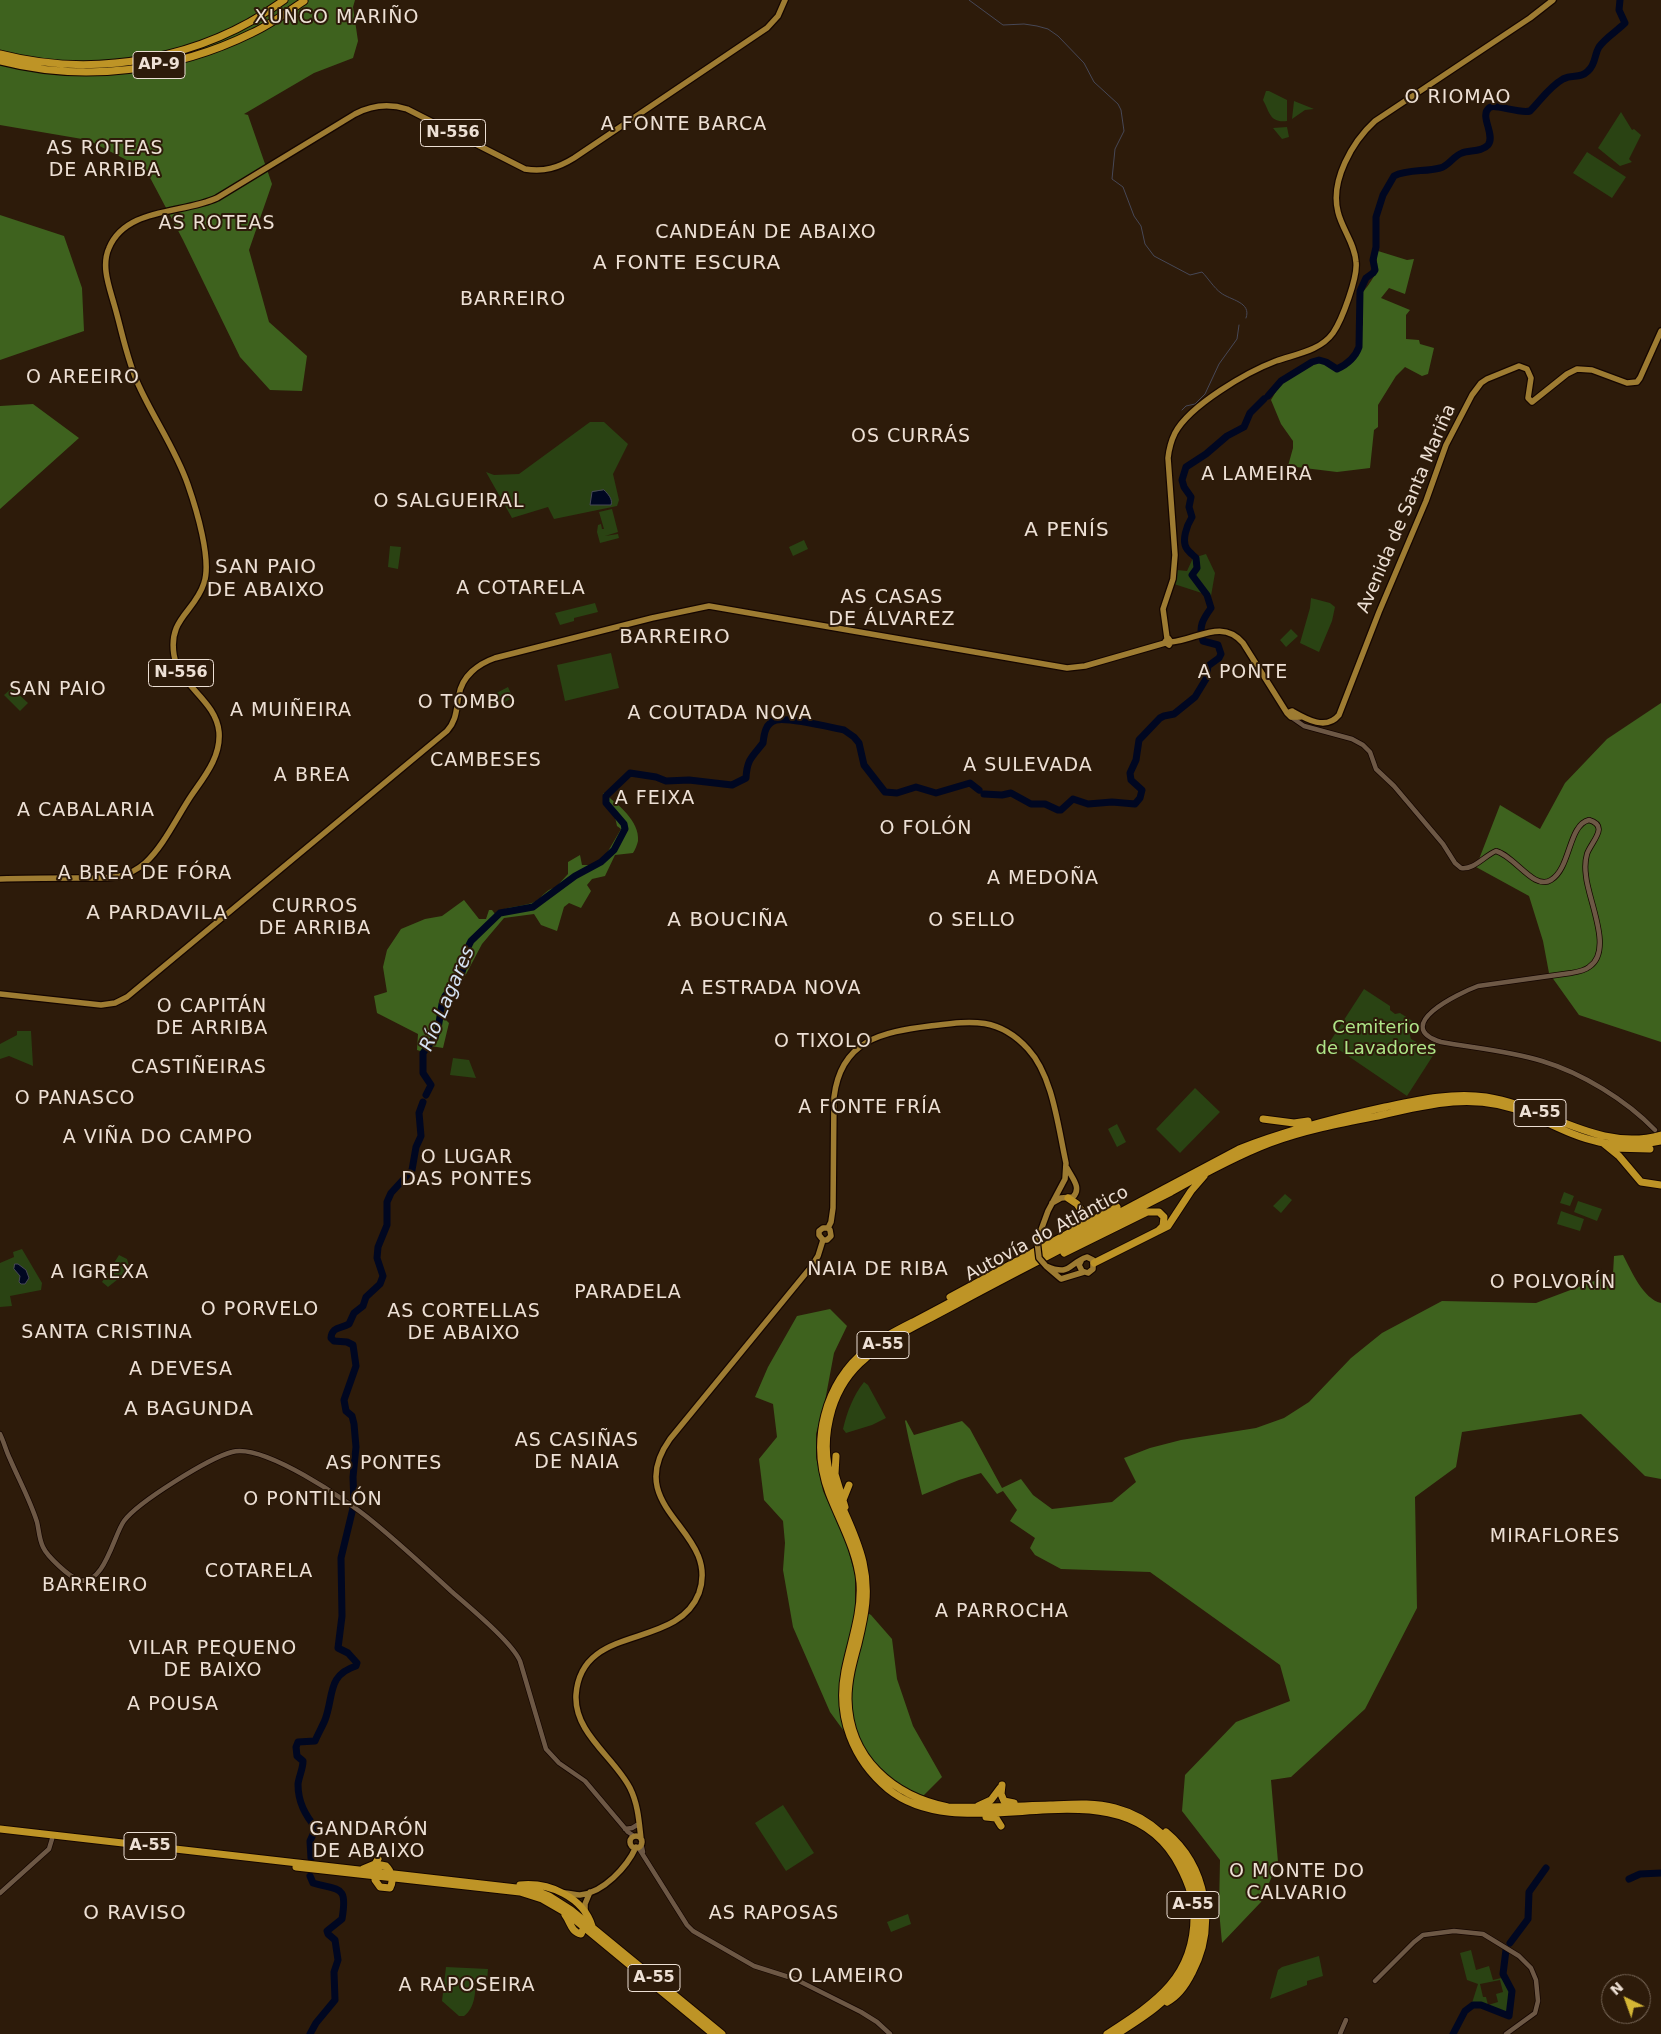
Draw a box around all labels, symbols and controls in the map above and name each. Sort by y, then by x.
district label: XUNCO MARIÑO [253,7,421,29]
road number: AP-9 [133,52,185,78]
district label: O RIOMAO [1404,87,1512,109]
district label: A FONTE BARCA [599,114,769,136]
road number: N-556 [420,120,486,146]
district label: AS ROTEAS DE ARRIBA [45,138,165,182]
district label: AS ROTEAS [157,213,277,235]
district label: CANDEÁN DE ABAIXO [653,222,879,244]
district label: A FONTE ESCURA [591,252,783,276]
district label: BARREIRO [459,289,567,311]
district label: O AREEIRO [25,367,141,389]
street label: Avenida de Santa Mariña [1353,401,1461,617]
district label: OS CURRÁS [850,426,972,448]
district label: A LAMEIRA [1200,464,1314,486]
district label: O SALGUEIRAL [372,491,526,513]
district label: A PENÍS [1023,519,1111,543]
district label: SAN PAIO DE ABAIXO [206,556,326,603]
district label: A COTARELA [455,578,587,600]
district label: AS CASAS DE ÁLVAREZ [827,587,957,631]
district label: BARREIRO [618,626,732,650]
road number: N-556 [148,660,214,686]
district label: A PONTE [1197,662,1289,684]
district label: SAN PAIO [8,679,108,701]
district label: O TOMBO [417,692,517,714]
district label: A MUIÑEIRA [229,700,353,722]
district label: A COUTADA NOVA [626,703,814,725]
district label: CAMBESES [429,750,543,772]
district label: A SULEVADA [962,755,1094,777]
district label: A BREA [273,765,351,787]
district label: A FEIXA [614,788,696,810]
district label: A CABALARIA [16,800,156,822]
district label: O FOLÓN [879,818,973,840]
district label: A BREA DE FÓRA [56,863,234,885]
district label: A MEDOÑA [986,868,1100,890]
district label: CURROS DE ARRIBA [258,896,372,940]
district label: A PARDAVILA [85,902,229,926]
district label: A BOUCIÑA [666,909,790,933]
district label: O SELLO [927,910,1017,932]
water label: Río Lagares [416,943,480,1055]
district label: A ESTRADA NOVA [679,978,863,1000]
district label: O CAPITÁN DE ARRIBA [155,996,269,1040]
park label: Cemiterio de Lavadores [1316,1017,1436,1060]
district label: O TIXOLO [773,1031,873,1053]
district label: CASTIÑEIRAS [130,1057,268,1079]
district label: O PANASCO [14,1088,136,1110]
district label: A FONTE FRÍA [797,1097,943,1119]
road number: A-55 [1514,1100,1566,1126]
district label: A VIÑA DO CAMPO [61,1127,255,1149]
district label: O LUGAR DAS PONTES [400,1147,534,1191]
street label: Autovía do Atlántico [962,1182,1132,1286]
district label: NAIA DE RIBA [806,1259,950,1281]
district label: A IGREXA [50,1262,150,1284]
district label: O POLVORÍN [1488,1272,1618,1294]
district label: PARADELA [573,1282,683,1304]
district label: O PORVELO [200,1299,320,1321]
district label: AS CORTELLAS DE ABAIXO [386,1301,542,1345]
district label: SANTA CRISTINA [20,1322,194,1344]
road number: A-55 [857,1332,909,1358]
district label: A DEVESA [128,1359,234,1381]
district label: A BAGUNDA [123,1398,255,1422]
district label: AS CASIÑAS DE NAIA [514,1430,640,1474]
district label: AS PONTES [325,1453,443,1475]
district label: O PONTILLÓN [242,1489,384,1511]
district label: MIRAFLORES [1489,1526,1621,1548]
district label: COTARELA [204,1561,314,1583]
district label: BARREIRO [41,1575,149,1597]
district label: A PARROCHA [934,1601,1070,1623]
district label: VILAR PEQUENO DE BAIXO [127,1638,299,1682]
district label: A POUSA [126,1694,220,1716]
district label: GANDARÓN DE ABAIXO [308,1819,430,1863]
road number: A-55 [124,1832,176,1860]
district label: O MONTE DO CALVARIO [1228,1861,1366,1905]
road number: A-55 [1167,1892,1219,1918]
district label: O RAVISO [82,1902,188,1926]
district label: AS RAPOSAS [708,1903,840,1925]
road number: A-55 [628,1965,680,1992]
district label: O LAMEIRO [787,1966,905,1988]
north arrow [1601,1974,1651,2024]
district label: A RAPOSEIRA [397,1975,537,1997]
text: N [1607,1979,1626,1998]

